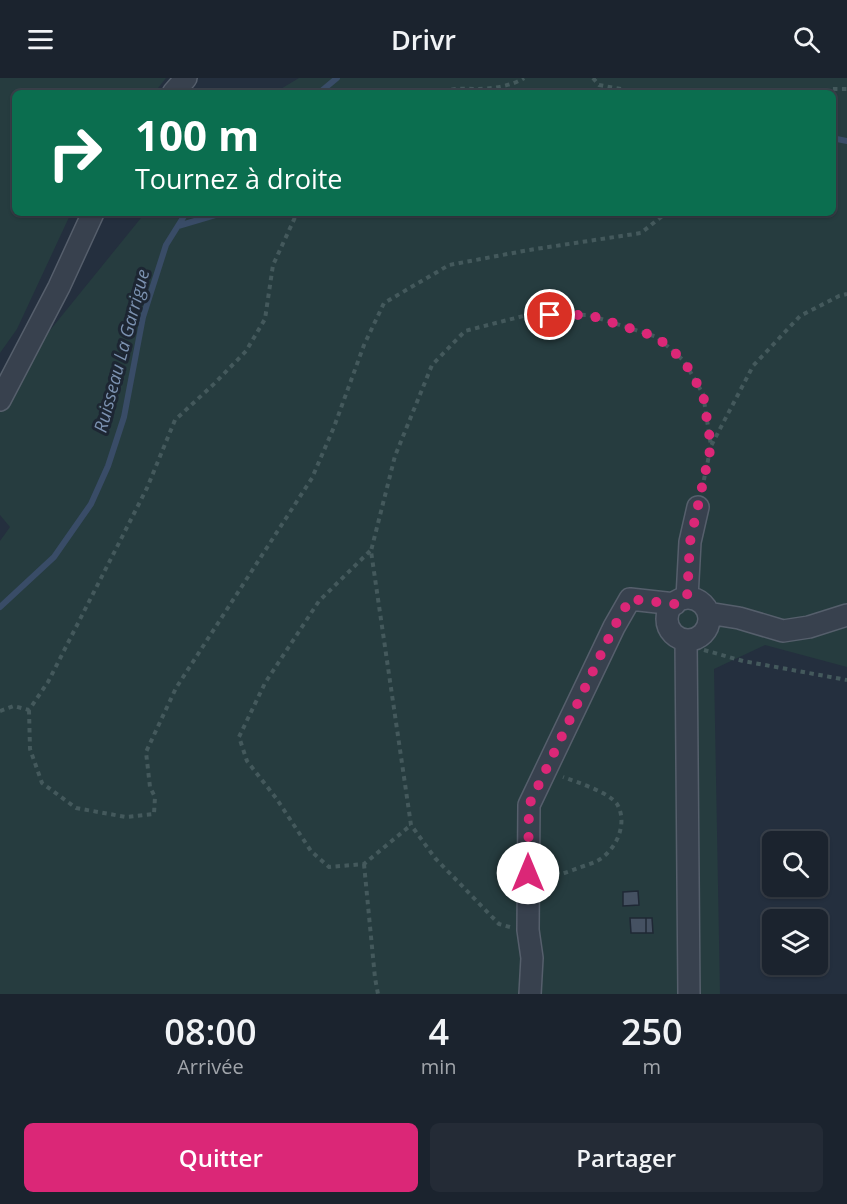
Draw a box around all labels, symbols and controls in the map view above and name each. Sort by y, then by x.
text: Drivr [391,21,456,58]
icon: menu [24,23,57,56]
icon: search [790,23,823,56]
text: 100 m [135,106,259,163]
icon: right [36,114,114,192]
text: Tournez à droite [135,160,343,197]
water label: Ruisseau La Garrigue [88,266,154,435]
pin [524,289,575,340]
icon: arrive [533,298,566,331]
map controls [762,831,828,975]
button: search [762,831,828,897]
position arrow [496,841,560,905]
button: layers [762,909,828,975]
text: 08:00 [164,1007,257,1056]
text: 4 [428,1007,449,1056]
text: 250 [621,1007,683,1056]
text: Arrivée [177,1053,244,1080]
text: min [421,1053,457,1080]
text: m [643,1053,661,1080]
button: Quitter [24,1123,418,1192]
button: Partager [430,1123,823,1192]

